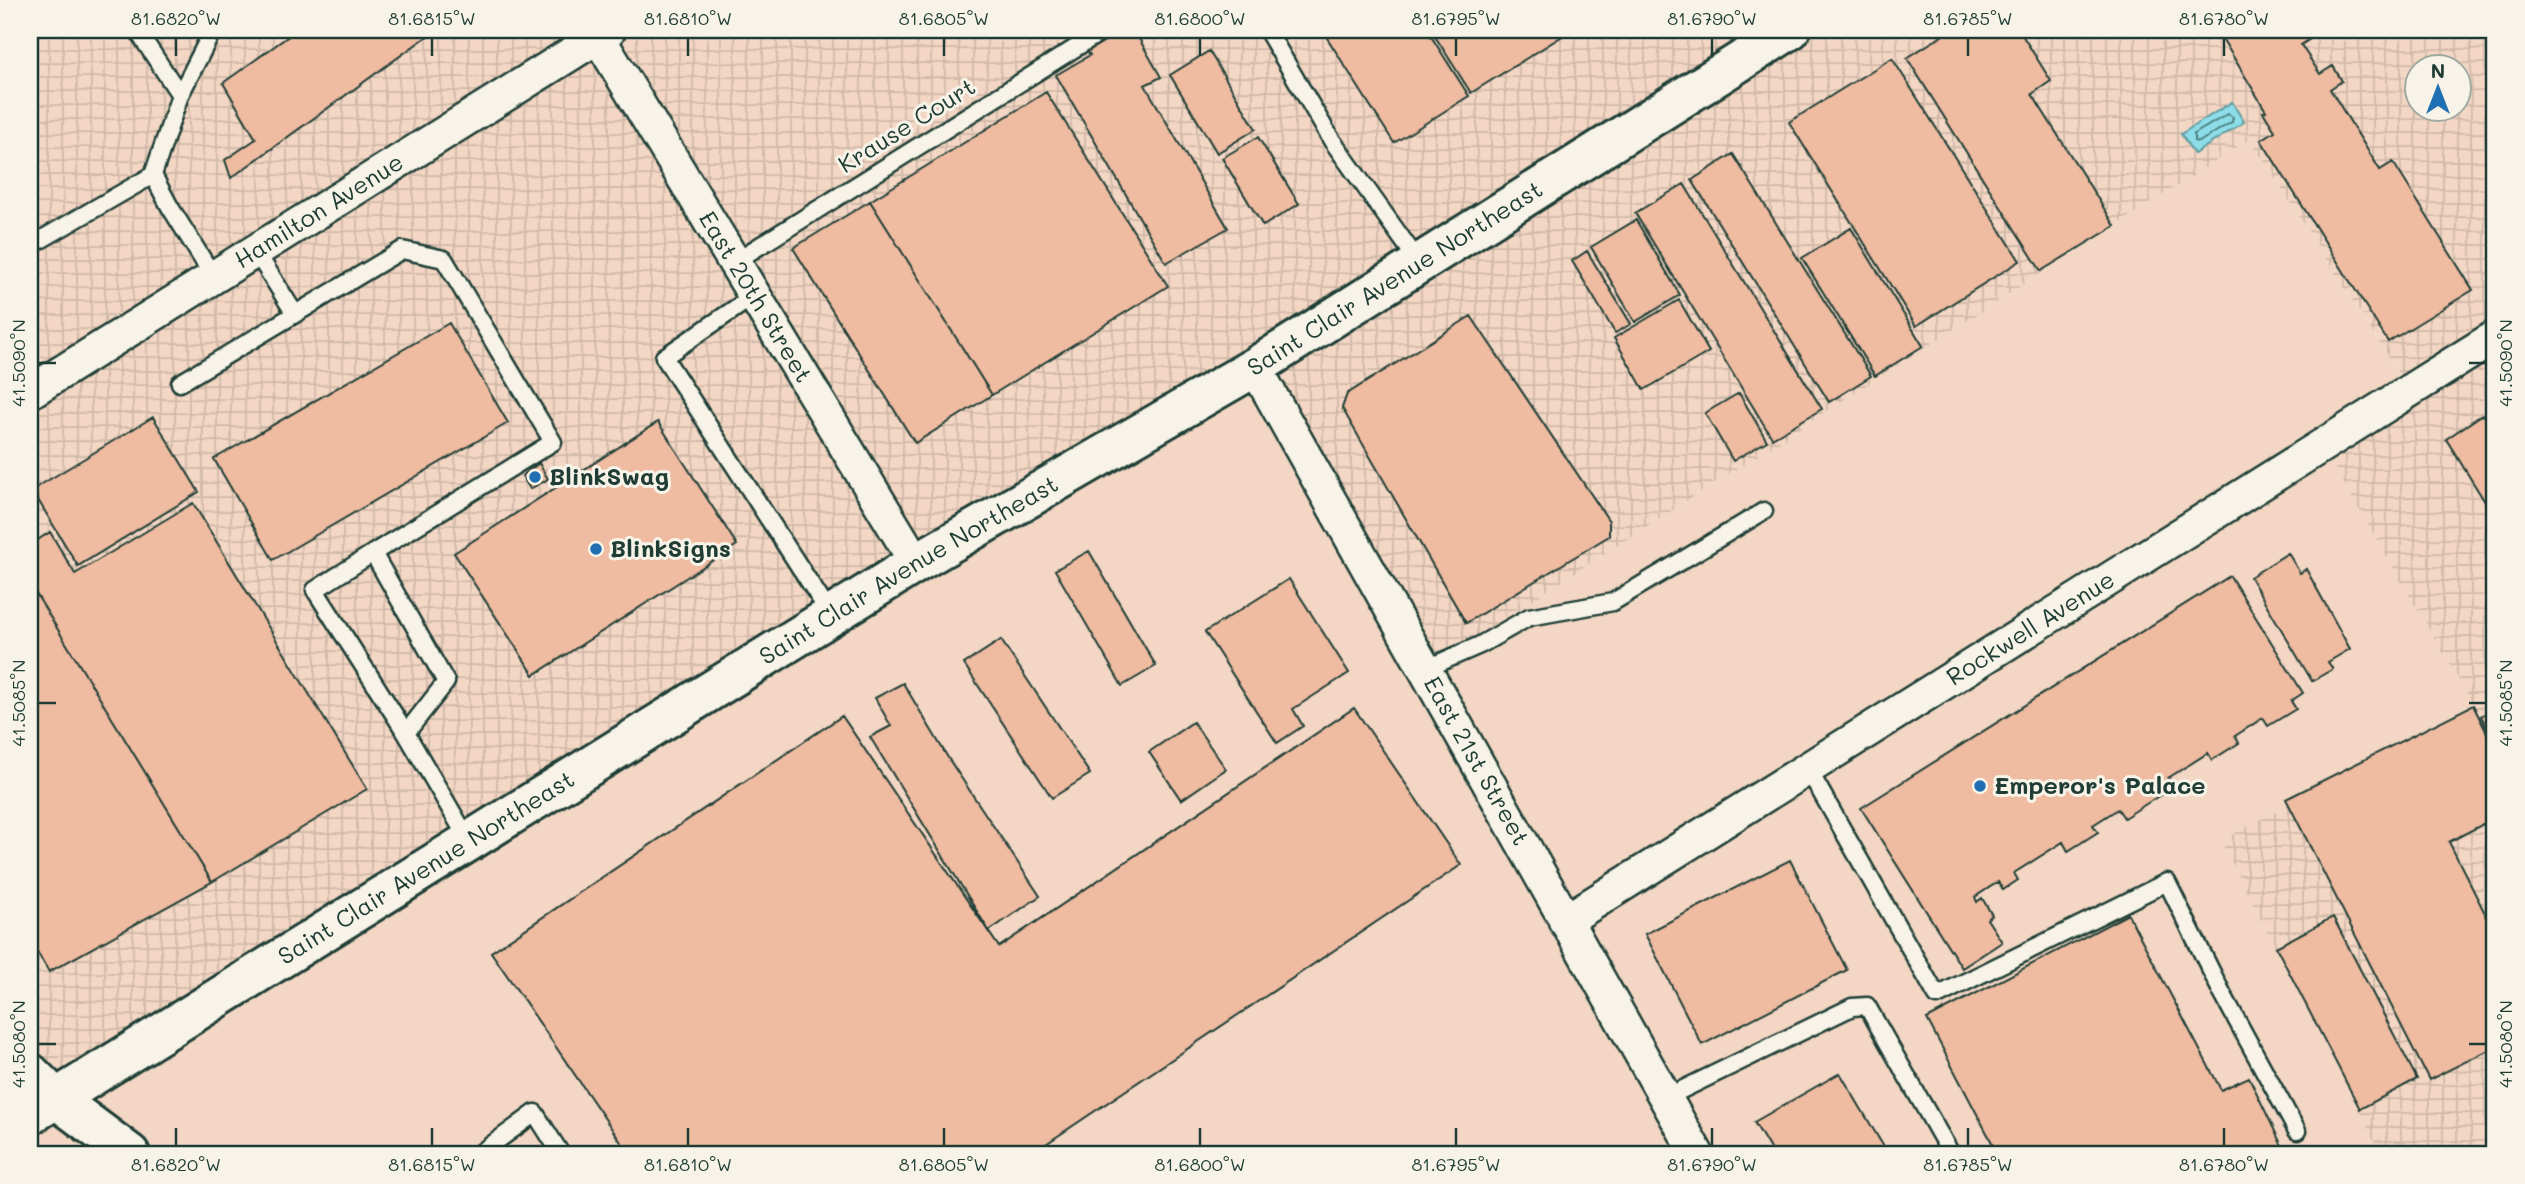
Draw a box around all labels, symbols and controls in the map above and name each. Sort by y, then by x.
text: 81.6820°W [131,6,221,30]
text: 81.6815°W [388,6,476,30]
text: 81.6810°W [644,6,732,30]
text: 81.6805°W [899,6,989,30]
text: 81.6800°W [1155,6,1245,30]
text: 81.6795°W [1411,6,1501,30]
text: 81.6790°W [1667,6,1757,30]
text: 81.6785°W [1923,6,2013,30]
text: 81.6780°W [2179,6,2269,30]
north arrow [2402,52,2472,122]
text: N [2431,58,2445,83]
street label: Krause Court [832,70,981,179]
street label: Hamilton Avenue [228,146,409,274]
street label: Saint Clair Avenue Northeast [1241,173,1548,382]
street label: East 20th Street [693,205,820,388]
text: 41.5090°N [6,319,30,407]
text: 41.5090°N [2493,319,2517,407]
place label: BlinkSwag [549,460,669,491]
street label: Saint Clair Avenue Northeast [753,467,1063,671]
marker: BlinkSwag [527,469,543,485]
place label: BlinkSigns [610,532,731,563]
marker: BlinkSigns [588,541,604,557]
street label: Rockwell Avenue [1940,563,2120,692]
text: 41.5085°N [6,659,30,747]
text: 41.5085°N [2493,659,2517,747]
street label: East 21st Street [1418,670,1537,850]
street label: Saint Clair Avenue Northeast [272,763,580,971]
place label: Emperor's Palace [1994,769,2206,800]
marker: Emperor's Palace [1972,778,1988,794]
text: 41.5080°N [6,1000,30,1088]
text: 41.5080°N [2493,1000,2517,1088]
text: 81.6820°W [131,1152,221,1176]
text: 81.6815°W [388,1152,476,1176]
text: 81.6810°W [644,1152,732,1176]
text: 81.6805°W [899,1152,989,1176]
text: 81.6800°W [1155,1152,1245,1176]
text: 81.6795°W [1411,1152,1501,1176]
text: 81.6790°W [1667,1152,1757,1176]
text: 81.6785°W [1923,1152,2013,1176]
text: 81.6780°W [2179,1152,2269,1176]

